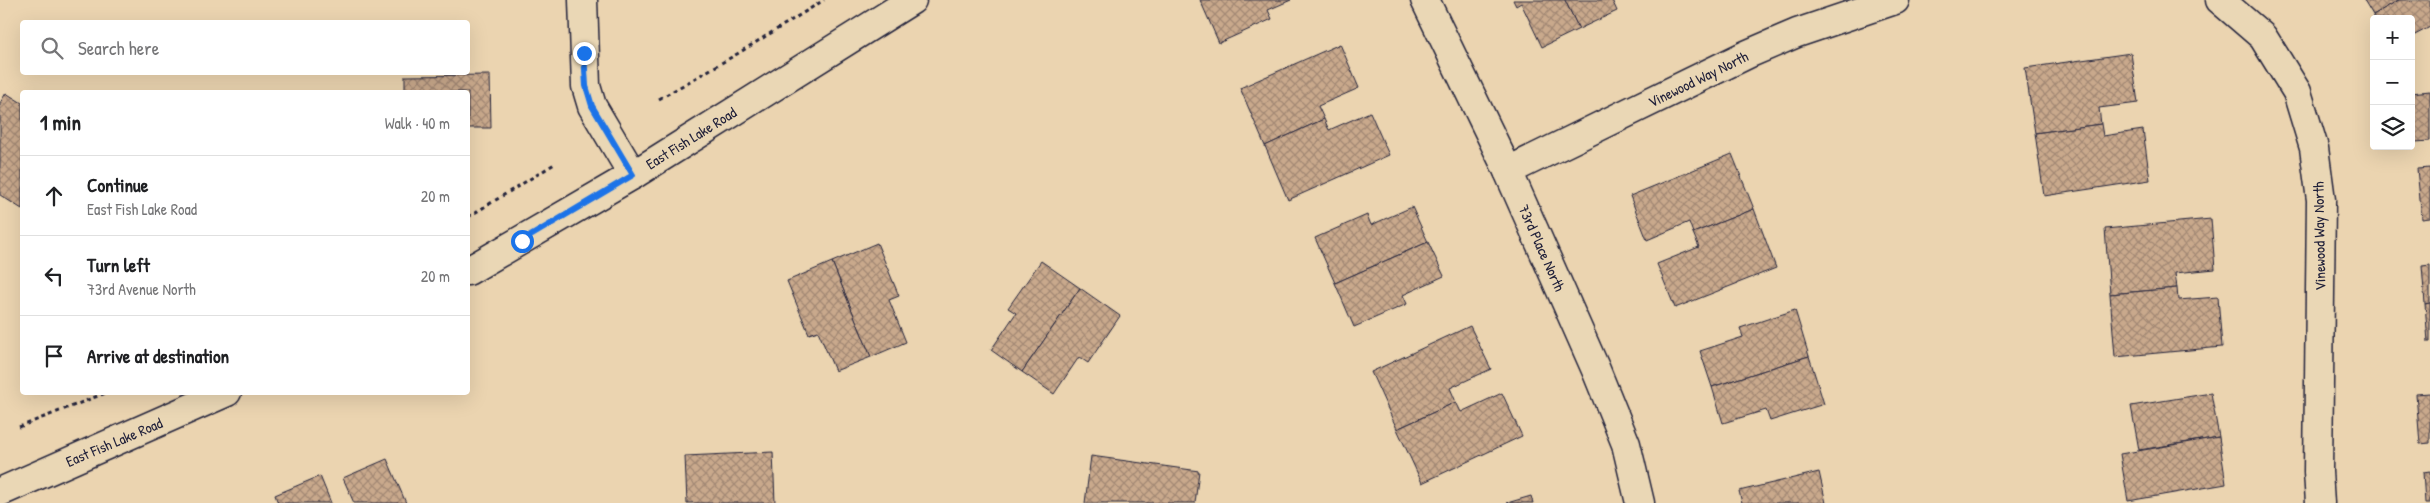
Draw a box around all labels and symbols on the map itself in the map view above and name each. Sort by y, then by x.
route end [573,42,596,65]
street label: Vinewood Way North [1644,46,1752,112]
street label: East Fish Lake Road [642,102,740,174]
street label: Vinewood Way North [2308,181,2330,291]
street label: 73rd Place North [1514,201,1570,295]
route start [511,230,534,253]
street label: East Fish Lake Road [62,412,166,472]

